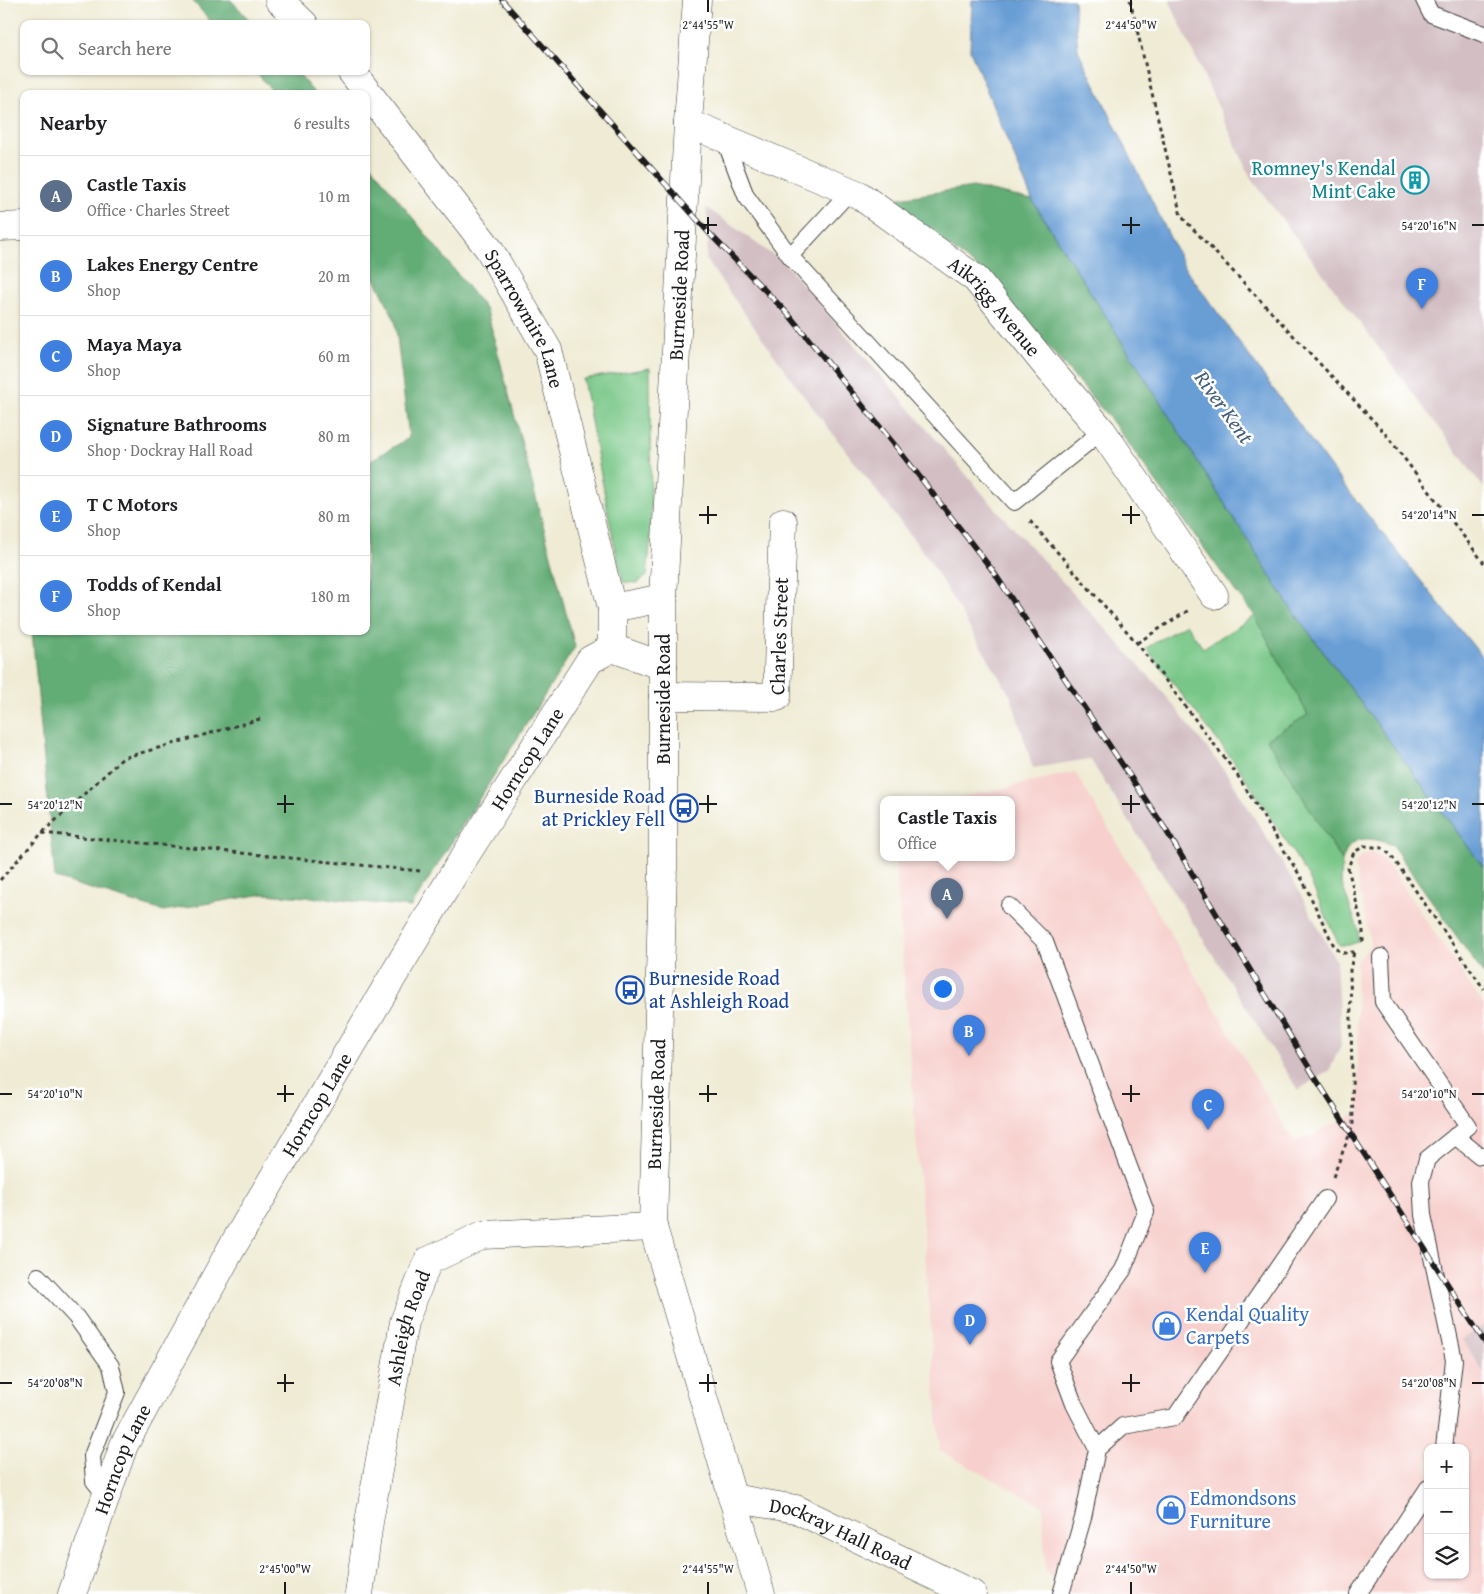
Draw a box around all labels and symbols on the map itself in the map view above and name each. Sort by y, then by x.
text: 2°44'55"W [682,16,735,33]
text: 2°44'50"W [1105,16,1158,33]
place label: Romney's Kendal Mint Cake [1252,153,1396,205]
building icon: Romney's Kendal Mint Cake [1400,165,1430,195]
text: 54°20'16"N [1401,217,1457,234]
street label: Burneside Road [661,229,696,361]
street label: Sparrowmire Lane [478,243,572,391]
street label: Aikrigg Avenue [942,249,1048,363]
pin: F [1406,268,1438,309]
water label: River Kent [1187,363,1262,450]
text: 54°20'14"N [1401,506,1457,523]
street label: Charles Street [762,577,795,695]
street label: Burneside Road [648,633,677,764]
street label: Horncop Lane [483,701,570,816]
place label: Burneside Road at Prickley Fell [534,781,665,833]
bus stop icon: Burneside Road at Prickley Fell [669,793,699,823]
text: 54°20'12"N [27,796,83,813]
text: 54°20'12"N [1401,796,1457,813]
pin: A [931,878,963,919]
place label: Burneside Road at Ashleigh Road [649,963,790,1015]
bus stop icon: Burneside Road at Ashleigh Road [615,975,645,1005]
your location [930,976,956,1002]
pin: B [953,1015,985,1056]
street label: Burneside Road [639,1038,672,1170]
street label: Horncop Lane [274,1047,359,1162]
text: 54°20'10"N [27,1085,83,1102]
text: 54°20'10"N [1401,1085,1457,1102]
pin: C [1192,1089,1224,1130]
pin: E [1189,1232,1221,1273]
street label: Ashleigh Road [378,1265,437,1388]
place label: Kendal Quality Carpets [1186,1299,1309,1351]
pin: D [954,1304,986,1345]
shop icon: Kendal Quality Carpets [1152,1311,1182,1341]
text: 54°20'08"N [27,1374,83,1391]
text: 54°20'08"N [1401,1374,1457,1391]
street label: Horncop Lane [86,1399,158,1518]
place label: Edmondsons Furniture [1190,1483,1297,1535]
street label: Dockray Hall Road [767,1490,917,1577]
shop icon: Edmondsons Furniture [1156,1495,1186,1525]
text: 2°45'00"W [259,1560,312,1577]
text: 2°44'55"W [682,1560,735,1577]
text: 2°44'50"W [1105,1560,1158,1577]

